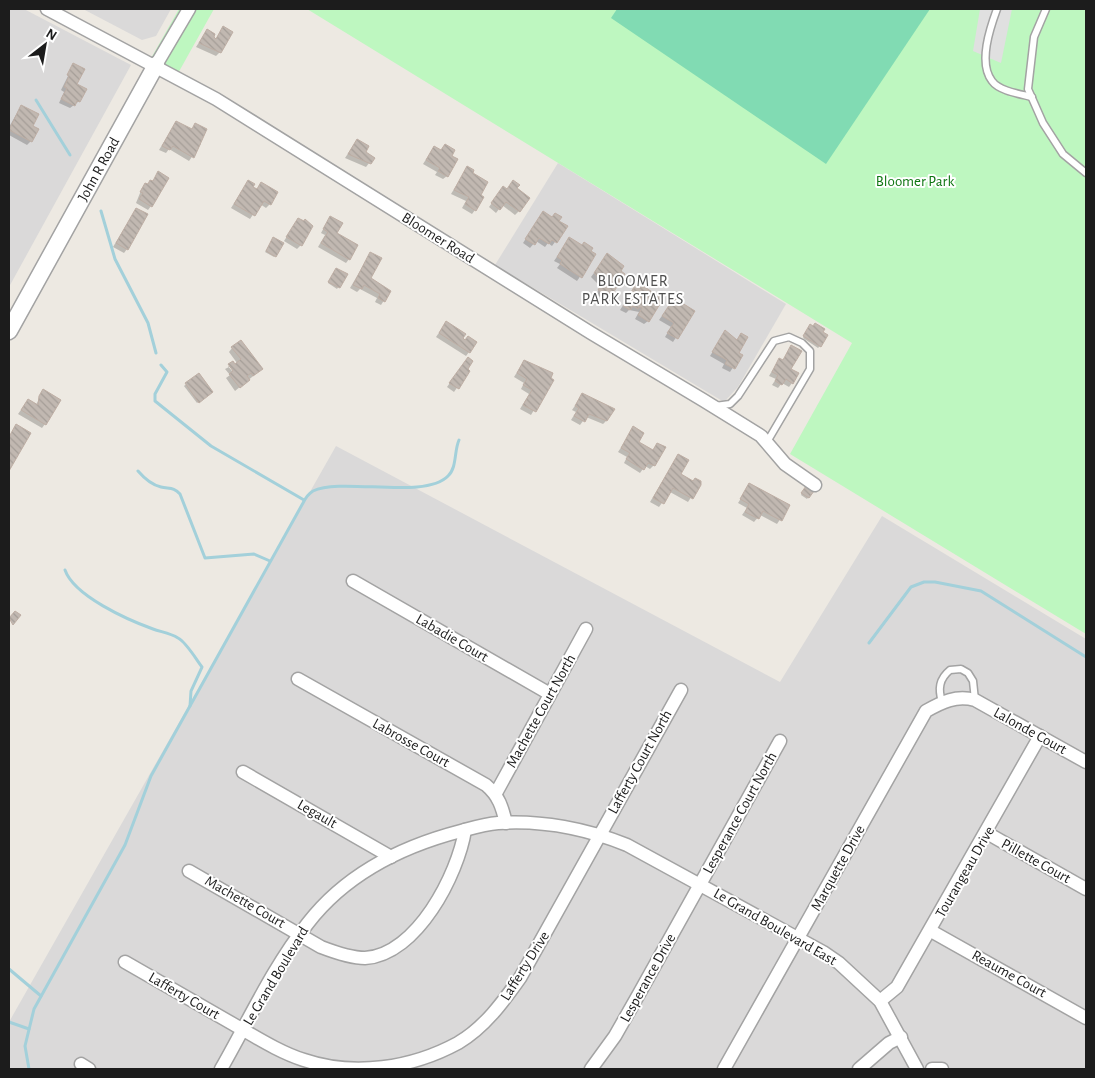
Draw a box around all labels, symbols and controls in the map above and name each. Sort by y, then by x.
north arrow [20,20,70,70]
text: N [43,26,59,43]
street label: John R Road [75,134,122,203]
park label: Bloomer Park [876,174,954,189]
street label: Bloomer Road [399,210,477,266]
district label: BLOOMER PARK ESTATES [582,273,684,307]
street label: Labadie Court [413,611,491,665]
street label: Machette Court North [504,652,578,770]
street label: Lalonde Court [991,705,1069,757]
street label: Lafferty Court North [605,707,675,817]
street label: Labrosse Court [370,716,452,770]
street label: Lesperance Court North [700,750,780,876]
street label: Legault [295,797,340,831]
street label: Marquette Drive [808,823,868,913]
street label: Tourangeau Drive [933,824,997,920]
street label: Pillette Court [999,836,1073,886]
street label: Machette Court [202,873,288,931]
street label: Le Grand Boulevard East [711,886,839,968]
street label: Le Grand Boulevard [241,924,312,1028]
street label: Lafferty Drive [498,929,552,1003]
street label: Lesperance Drive [618,931,679,1025]
street label: Reaume Court [969,947,1049,1001]
street label: Lafferty Court [146,970,222,1022]

